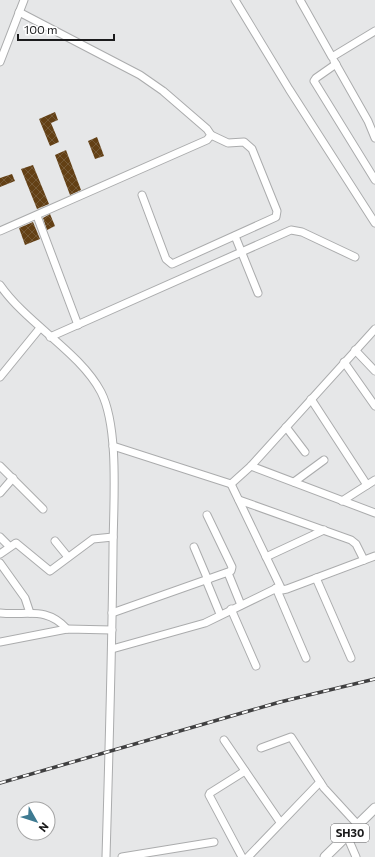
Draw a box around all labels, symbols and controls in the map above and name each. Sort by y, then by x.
scale bar [18,16,114,42]
text: 100 m [24,22,58,36]
north arrow [16,801,56,841]
text: N [37,820,52,835]
road number: SH30 [331,824,369,842]

